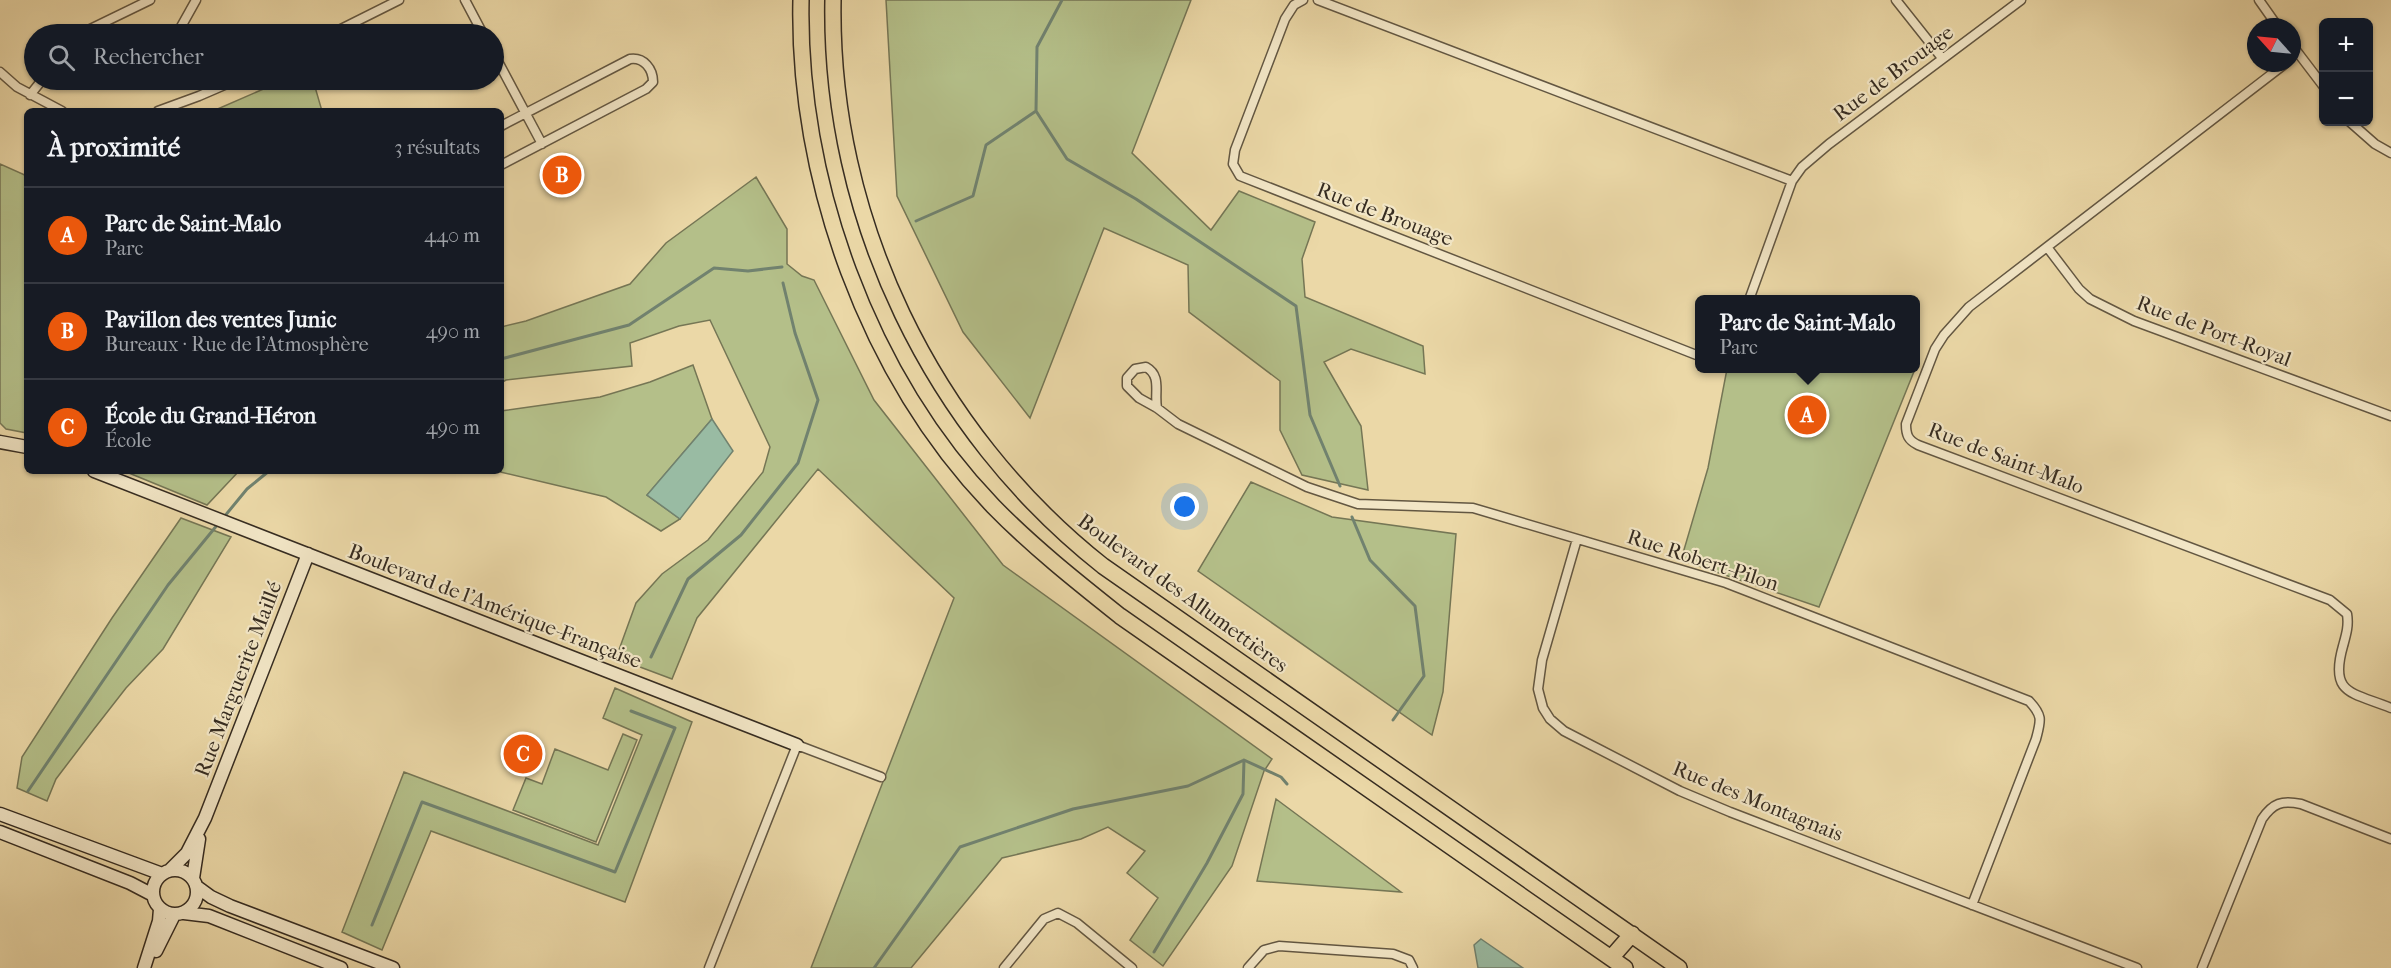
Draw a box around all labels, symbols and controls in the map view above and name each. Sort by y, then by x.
north arrow [2247,18,2301,72]
map controls [2319,18,2373,126]
button: + [2319,18,2373,72]
street label: Rue de Brouage [1828,20,1958,126]
search box [24,24,504,90]
icon: search [45,41,78,74]
text: Rechercher [93,44,204,70]
button: − [2319,72,2373,126]
text: À proximité [48,132,180,163]
text: 3 résultats [394,136,480,159]
pin: B [542,152,582,198]
street label: Rue de Brouage [1313,177,1457,251]
text: Parc de Saint-Malo [105,211,281,237]
text: A [61,224,74,247]
text: 440 m [424,224,480,247]
text: Parc [105,237,143,260]
street label: Rue de Port-Royal [2133,290,2295,372]
popup [1695,295,1920,373]
text: Pavillon des ventes Junic [105,307,336,333]
text: Parc de Saint-Malo [1719,310,1896,336]
text: B [61,320,74,343]
text: 490 m [426,320,480,343]
text: Bureaux · Rue de l'Atmosphère [105,333,369,356]
text: Parc [1719,336,1758,359]
pin: A [1788,392,1826,438]
text: École du Grand-Héron [105,403,316,429]
text: C [61,416,74,439]
text: 490 m [426,416,480,439]
street label: Rue de Saint-Malo [1925,417,2087,499]
text: École [105,429,151,452]
your location [1170,492,1199,521]
street label: Boulevard des Allumettières [1073,509,1293,677]
street label: Rue Robert-Pilon [1624,524,1782,596]
street label: Boulevard de l'Amérique-Française [345,539,645,673]
street label: Rue Marguerite Maillé [190,578,286,780]
pin: C [504,732,542,777]
street label: Rue des Montagnais [1669,756,1847,846]

